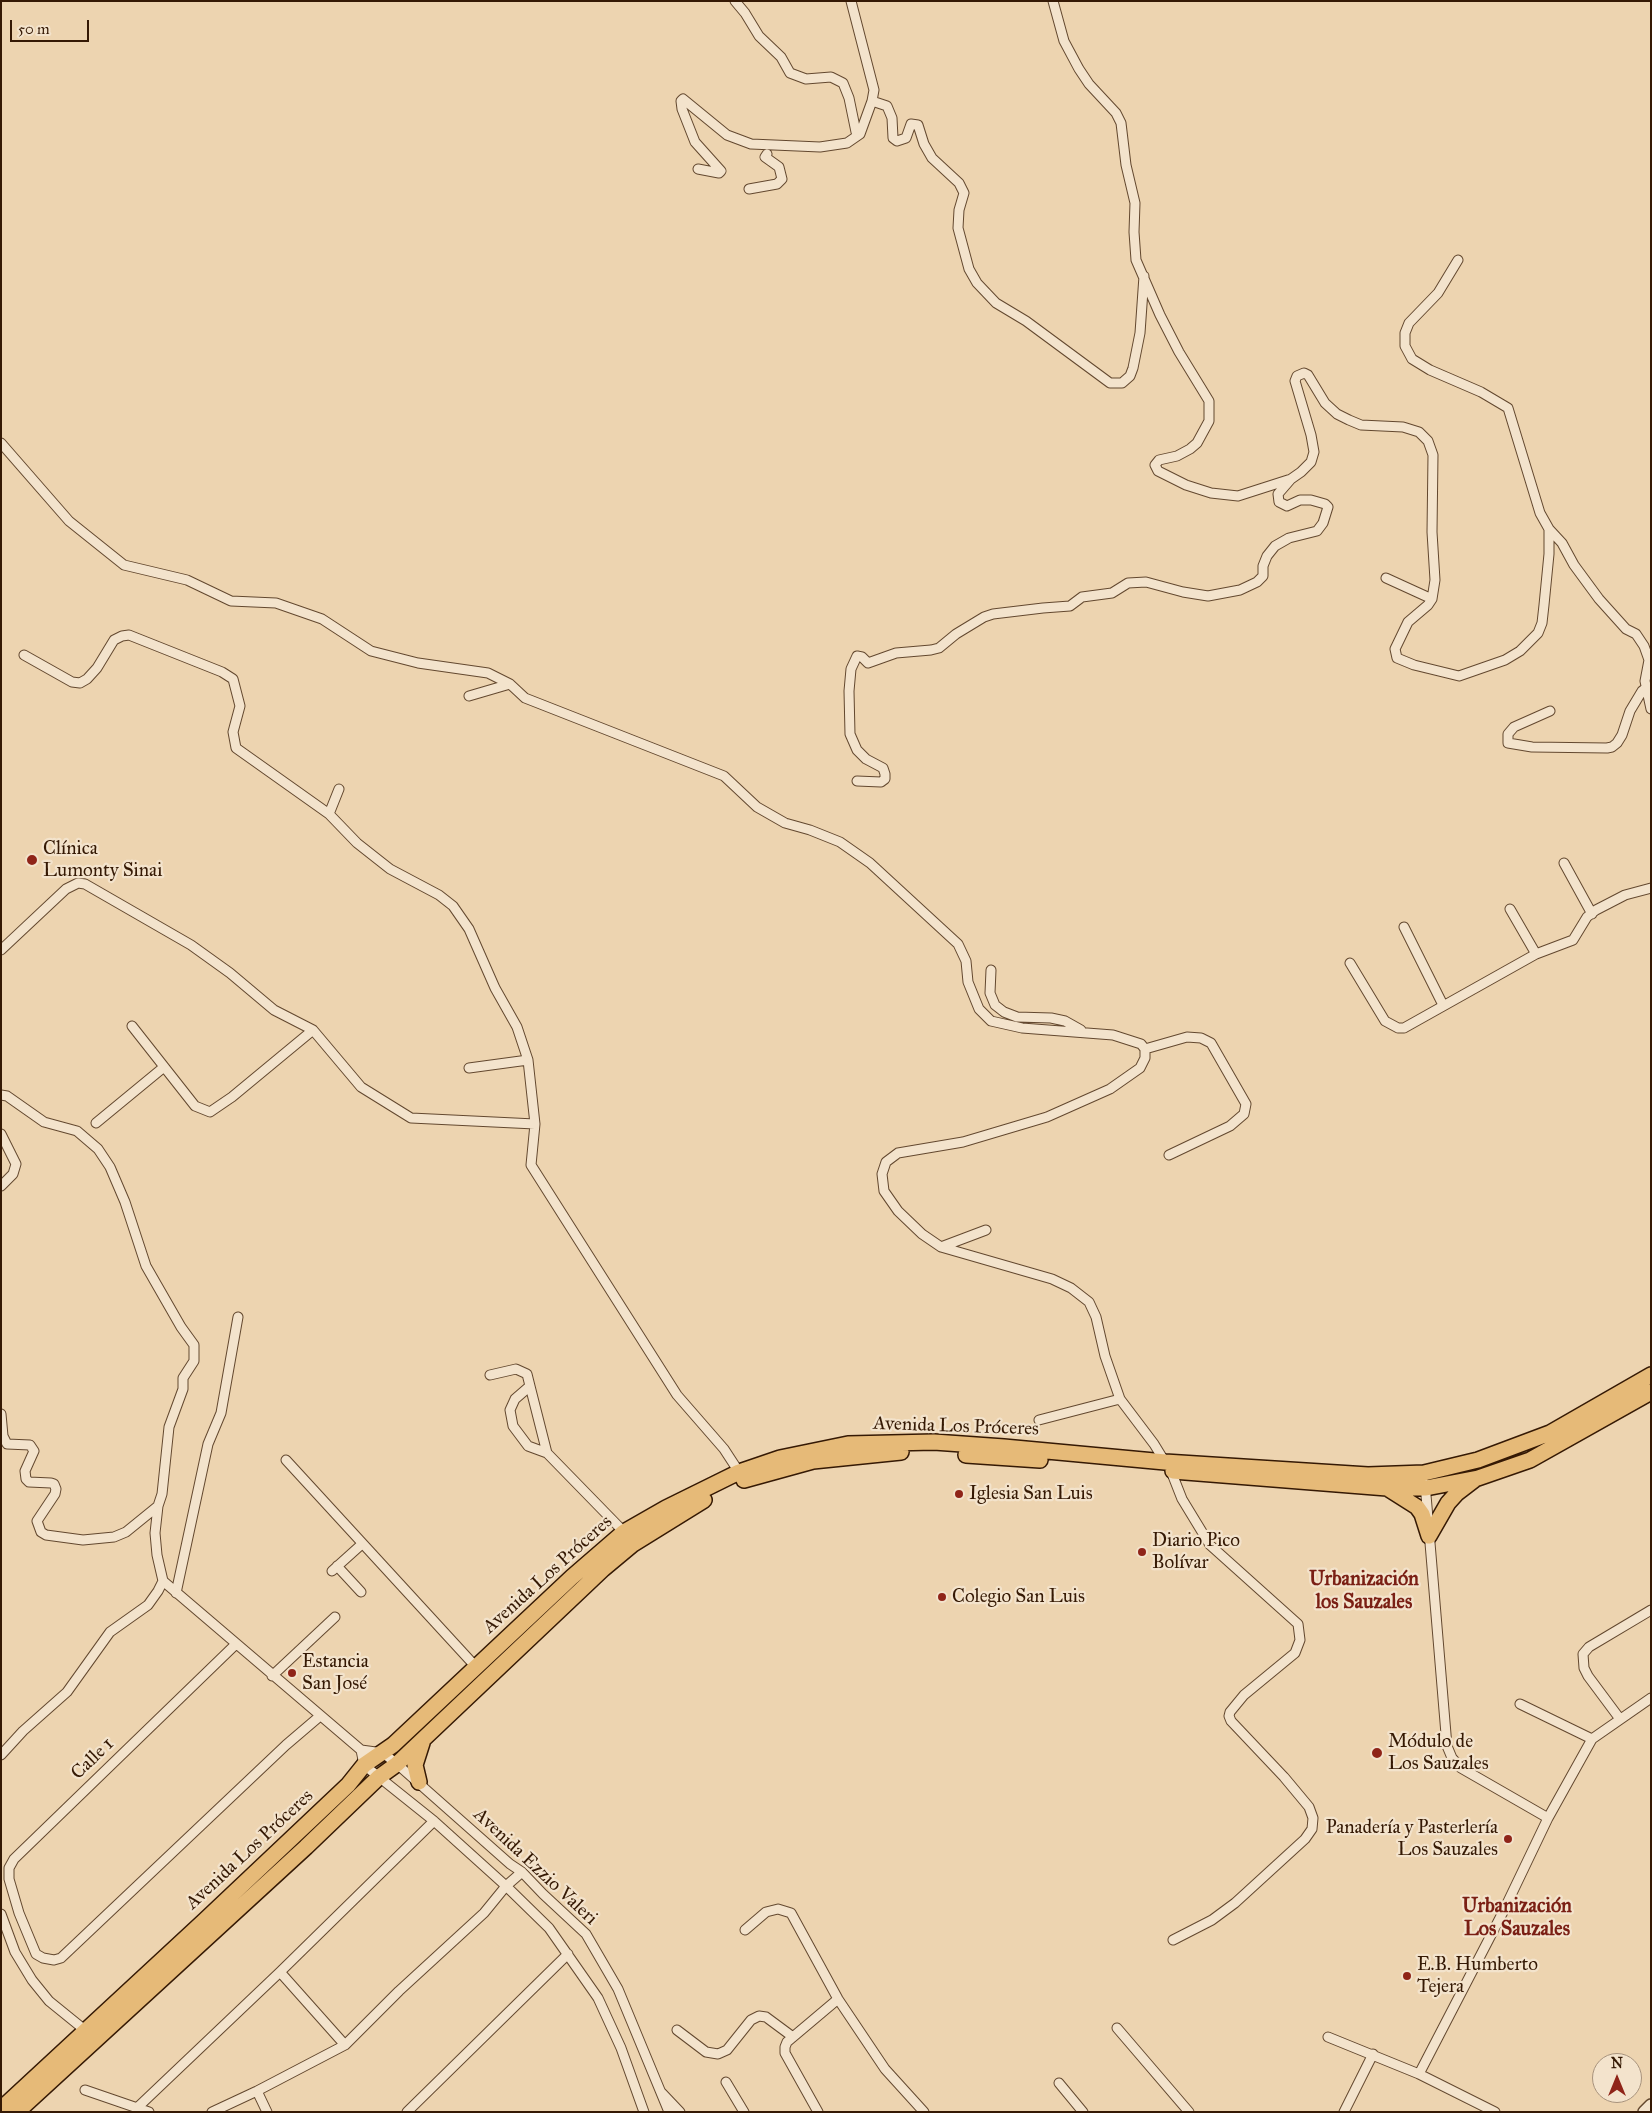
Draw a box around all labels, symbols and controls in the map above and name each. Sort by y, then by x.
scale bar [12,10,91,42]
text: 50 m [18,20,50,38]
place label: Clínica Lumonty Sinai [43,838,162,882]
marker: Clínica Lumonty Sinai [25,853,39,867]
street label: Avenida Los Próceres [873,1413,1039,1441]
place label: Iglesia San Luis [969,1483,1093,1505]
marker: Iglesia San Luis [953,1488,965,1500]
street label: Avenida Los Próceres [479,1511,617,1639]
place label: Diario Pico Bolívar [1152,1530,1240,1574]
marker: Diario Pico Bolívar [1136,1546,1148,1558]
district label: Urbanización los Sauzales [1309,1568,1419,1615]
place label: Colegio San Luis [952,1586,1085,1608]
marker: Colegio San Luis [936,1591,948,1603]
place label: Estancia San José [302,1651,369,1695]
marker: Estancia San José [286,1667,298,1679]
place label: Módulo de Los Sauzales [1388,1731,1489,1775]
street label: Calle 1 [67,1733,119,1785]
marker: Módulo de Los Sauzales [1370,1746,1384,1760]
street label: Avenida Los Próceres [182,1785,318,1915]
street label: Avenida Ezzio Valeri [468,1804,602,1930]
place label: Panadería y Pasterlería Los Sauzales [1326,1817,1498,1861]
marker: Panadería y Pasterlería Los Sauzales [1502,1833,1514,1845]
district label: Urbanización Los Sauzales [1462,1895,1572,1942]
place label: E.B. Humberto Tejera [1417,1954,1538,1998]
marker: E.B. Humberto Tejera [1401,1970,1413,1982]
north arrow [1592,2053,1642,2103]
text: N [1611,2055,1623,2072]

